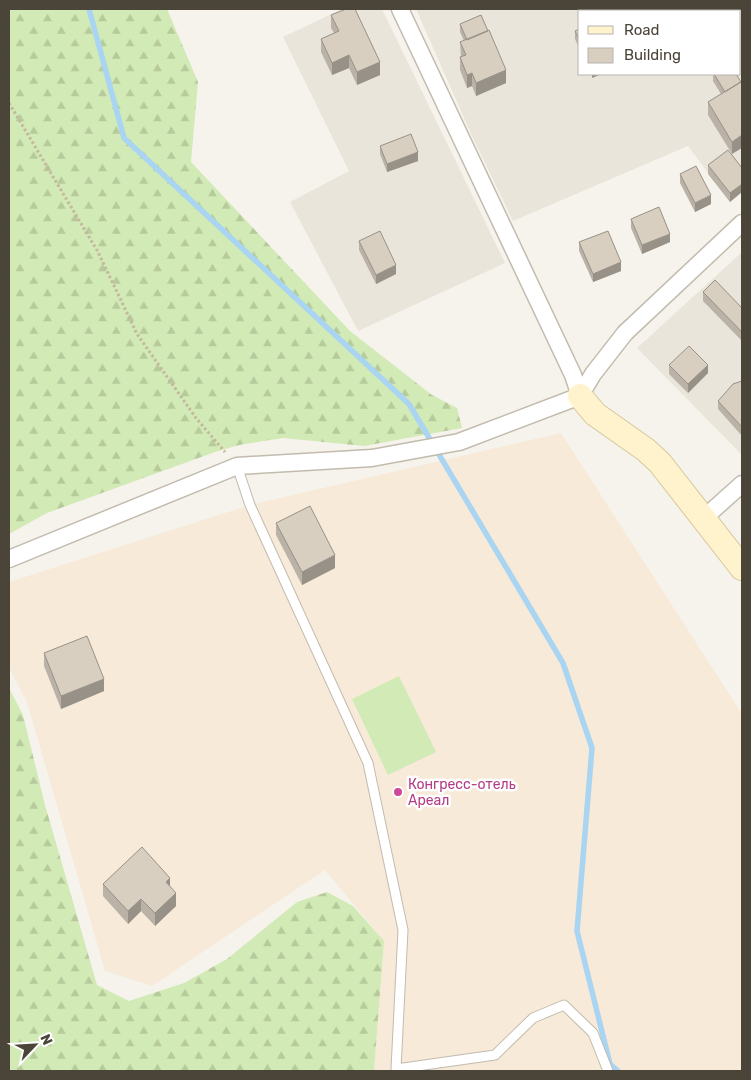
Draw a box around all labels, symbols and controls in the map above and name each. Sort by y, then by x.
legend [578,10,741,75]
text: Road [624,21,660,39]
text: Building [624,46,681,64]
place label: Конгресс-отель Ареал [408,776,516,809]
marker: Конгресс-отель Ареал [392,786,404,798]
north arrow [10,1020,60,1070]
text: N [36,1032,56,1048]

